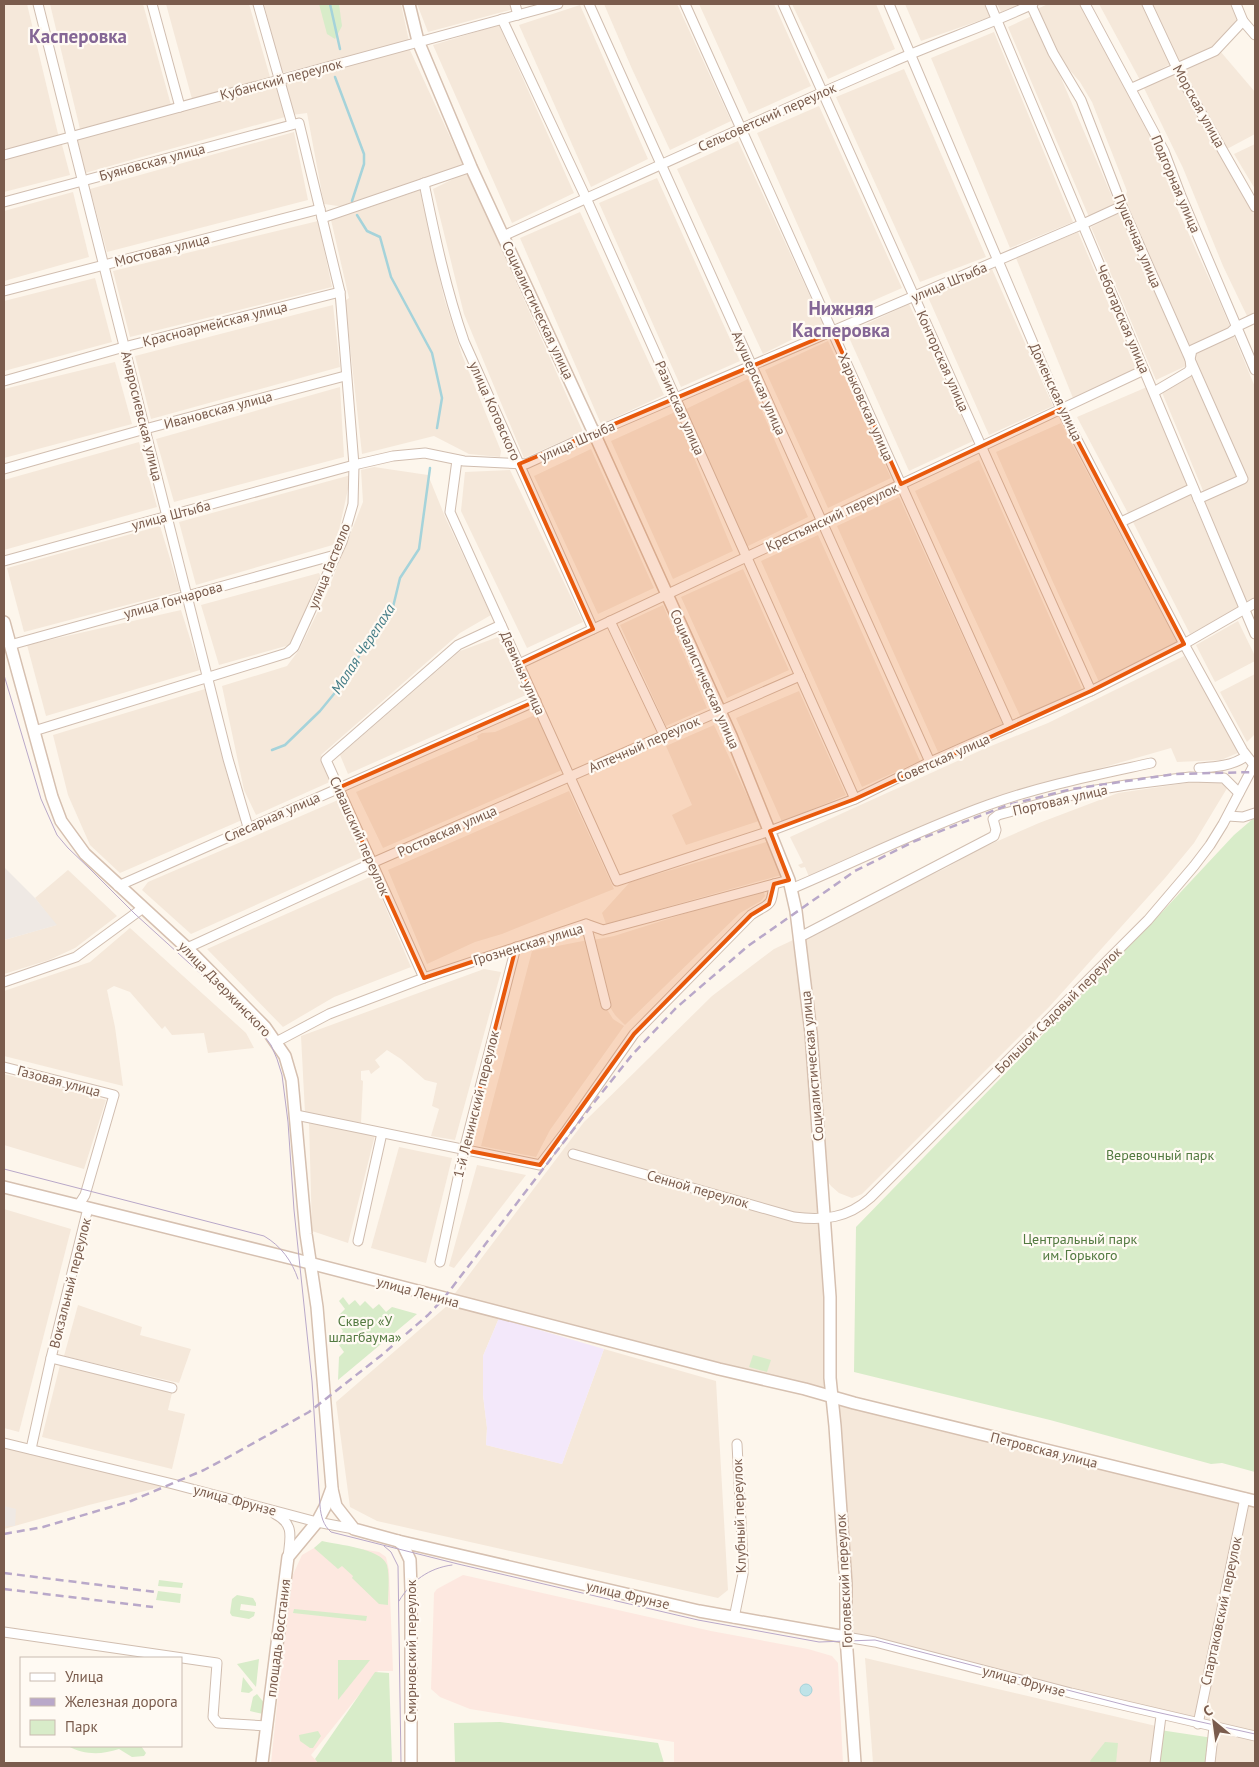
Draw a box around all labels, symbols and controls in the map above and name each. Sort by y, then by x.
district label: Касперовка [29,24,127,48]
street label: Кубанский переулок [218,54,344,104]
street label: Морская улица [1169,61,1229,151]
street label: Сельсоветский переулок [695,78,839,156]
street label: Подгорная улица [1147,132,1205,236]
street label: Буяновская улица [97,139,207,185]
street label: Пушечная улица [1110,191,1166,291]
street label: Мостовая улица [113,229,212,271]
street label: Социалистическая улица [498,238,578,382]
street label: улица Штыба [908,258,990,306]
street label: Чеботарская улица [1092,262,1154,376]
district label: Нижняя Касперовка [792,296,890,342]
street label: Красноармейская улица [141,297,289,351]
street label: Конторская улица [913,308,973,415]
street label: Акушерская улица [728,328,790,438]
street label: Доменская улица [1025,340,1087,444]
street label: Амвросиевская улица [117,349,167,483]
street label: Харьковская улица [834,350,898,464]
street label: Разинская улица [651,358,709,458]
street label: улица Котовского [465,359,525,463]
street label: Ивановская улица [162,387,274,433]
street label: улица Штыба [536,416,618,466]
street label: Крестьянский переулок [763,478,901,556]
street label: улица Штыба [130,496,212,534]
street label: улица Гастелло [304,521,354,611]
street label: улица Гончарова [122,577,224,623]
water label: Малая Черепаха [326,599,399,697]
street label: Социалистическая улица [666,606,744,752]
street label: Девичья улица [496,628,550,718]
street label: Аптечный переулок [586,711,703,777]
street label: Советская улица [893,729,993,787]
street label: Сивашский переулок [326,774,394,899]
street label: Портовая улица [1011,780,1109,820]
street label: Слесарная улица [221,788,323,846]
street label: Ростовская улица [395,801,499,861]
street label: Грозненская улица [471,919,585,969]
street label: улица Дзержинского [175,937,275,1041]
street label: Большой Садовый переулок [991,943,1125,1077]
street label: Социалистическая улица [796,990,828,1142]
street label: 1-й Ленинский переулок [449,1028,503,1180]
street label: Газовая улица [16,1061,103,1101]
park label: Веревочный парк [1106,1146,1214,1164]
street label: Сенной переулок [645,1166,751,1212]
street label: Вокзальный переулок [45,1216,95,1350]
park label: Центральный парк им. Горького [1023,1230,1138,1264]
street label: улица Ленина [375,1272,461,1312]
park label: Сквер «У шлагбаума» [328,1312,402,1346]
street label: Петровская улица [988,1428,1100,1472]
street label: Клубный переулок [728,1458,750,1573]
street label: улица Фрунзе [192,1480,278,1520]
street label: Гоголевский переулок [831,1513,857,1649]
street label: Спартаковский переулок [1196,1535,1246,1687]
street label: улица Фрунзе [585,1577,671,1613]
street label: площадь Восстания [262,1578,294,1698]
street label: Смирновский переулок [402,1579,420,1722]
legend [20,1657,182,1747]
street label: улица Фрунзе [981,1661,1067,1701]
text: Улица [65,1667,103,1686]
text: Железная дорога [64,1692,178,1711]
north arrow [1189,1697,1239,1747]
text: С [1200,1701,1216,1720]
text: Парк [65,1717,98,1736]

